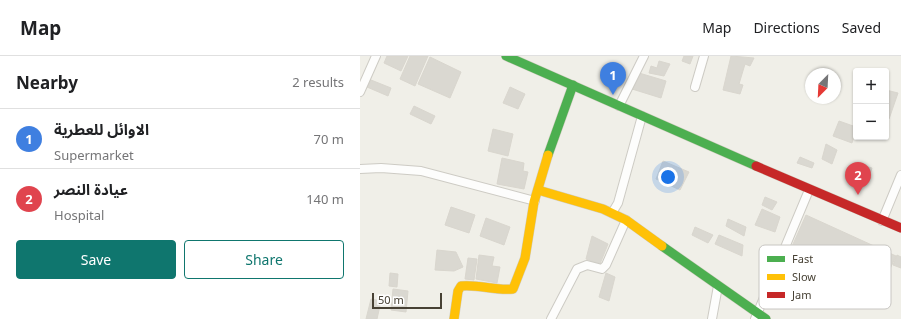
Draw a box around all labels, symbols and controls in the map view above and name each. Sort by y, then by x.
text: Map [20,15,61,41]
text: Map [702,18,731,37]
text: Directions [753,18,820,37]
text: Saved [842,18,881,37]
pin: 1 [600,62,626,95]
north arrow [805,68,841,104]
map controls [853,68,889,140]
button: + [853,68,889,104]
text: Nearby [16,71,78,94]
text: 2 results [292,73,344,91]
button: − [853,104,889,140]
text: الاوائل للعطرية [54,119,149,139]
text: 1 [25,130,33,148]
text: 70 m [314,130,344,148]
text: Supermarket [54,146,134,164]
pin: 2 [845,162,871,195]
your location [658,167,678,187]
text: عيادة النصر [54,179,128,199]
text: 2 [25,190,33,208]
text: 140 m [306,190,344,208]
text: Hospital [54,206,104,224]
button: Save [16,240,176,279]
button: Share [184,240,344,279]
legend [759,245,891,309]
text: Fast [792,251,813,266]
text: Slow [792,269,816,284]
text: Jam [791,287,811,302]
scale bar [372,291,442,310]
text: 50 m [378,292,404,307]

